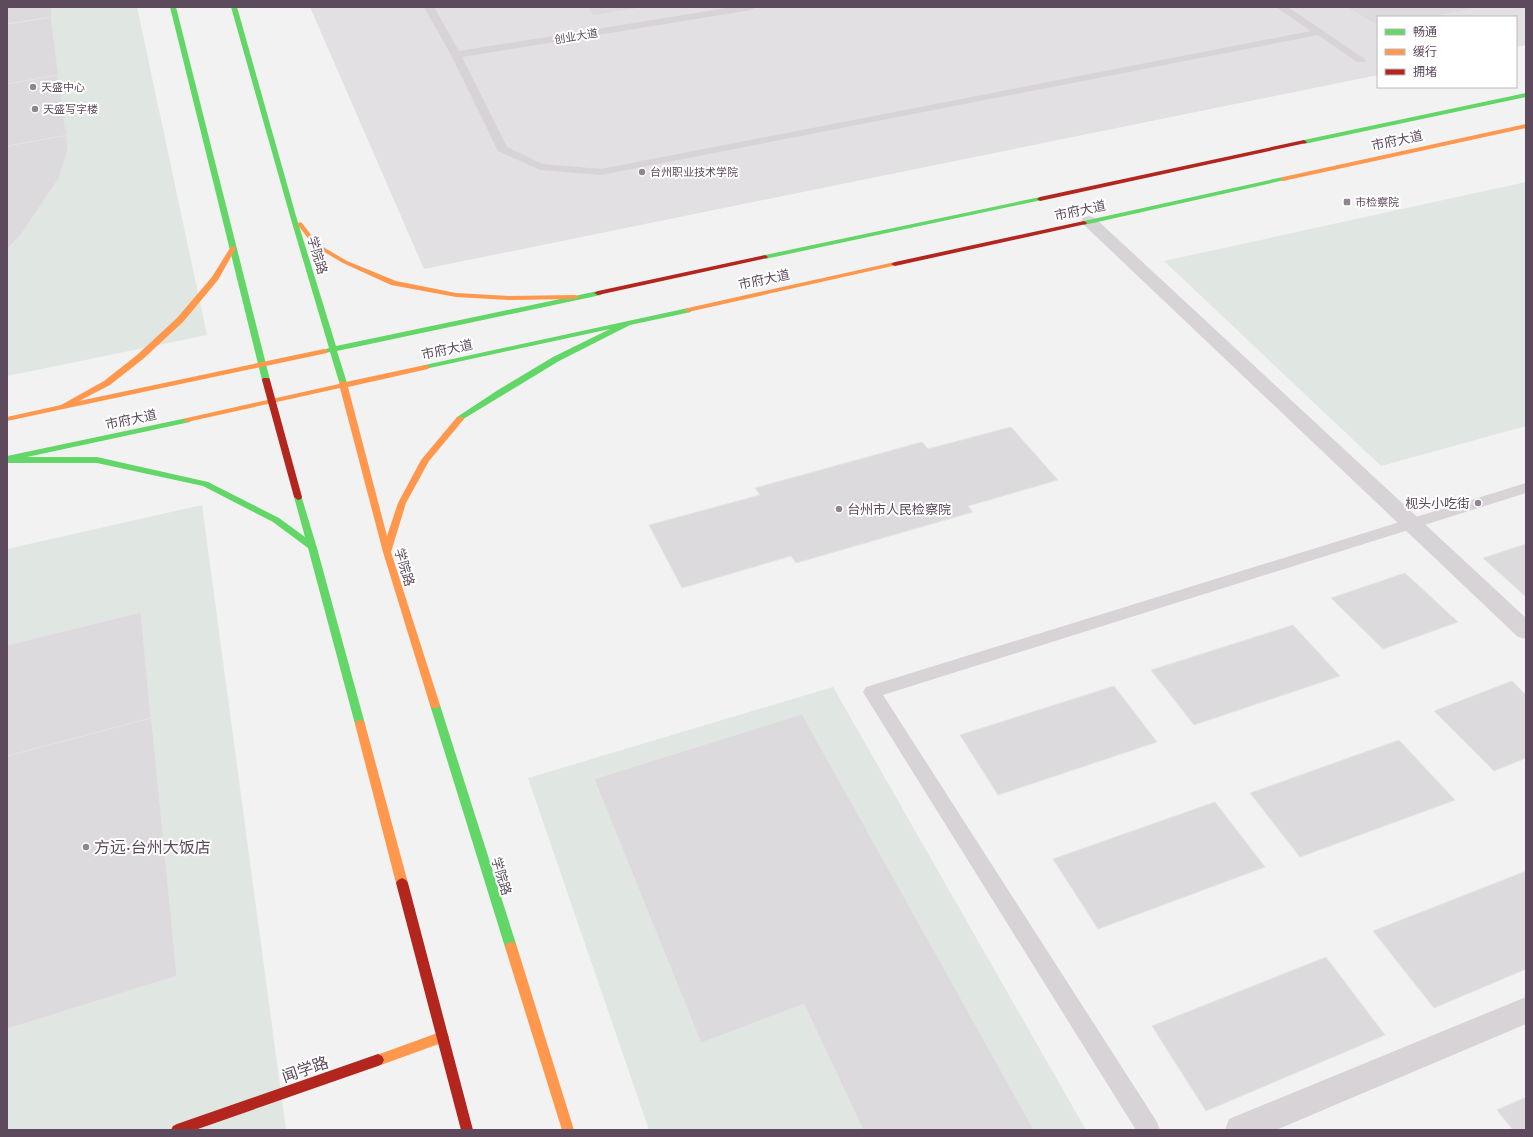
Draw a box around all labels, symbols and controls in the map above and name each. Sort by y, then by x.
legend [1377,16,1517,88]
text: 畅通 [1413,24,1437,39]
street label: 创业大道 [553,26,599,45]
text: 缓行 [1413,44,1437,59]
text: 拥堵 [1413,64,1437,79]
place label: 天盛中心 [41,80,85,93]
marker: 天盛中心 [28,82,38,92]
place label: 天盛写字楼 [43,102,98,115]
marker: 天盛写字楼 [30,104,40,114]
street label: 市府大道 [1370,127,1424,153]
place label: 台州职业技术学院 [650,165,738,178]
marker: 台州职业技术学院 [637,167,647,177]
place label: 市检察院 [1355,195,1399,208]
street label: 市府大道 [1053,197,1107,223]
marker: 市检察院 [1342,197,1352,207]
street label: 学院路 [305,234,331,276]
street label: 市府大道 [737,266,791,292]
street label: 市府大道 [420,336,474,362]
street label: 市府大道 [104,406,158,432]
place label: 枧头小吃街 [1405,495,1470,511]
marker: 枧头小吃街 [1473,498,1483,508]
place label: 台州市人民检察院 [847,501,951,517]
marker: 台州市人民检察院 [834,504,844,514]
street label: 学院路 [392,546,418,588]
place label: 方远·台州大饭店 [94,837,211,857]
marker: 方远·台州大饭店 [81,842,91,852]
street label: 学院路 [489,855,515,897]
street label: 闻学路 [279,1052,331,1086]

